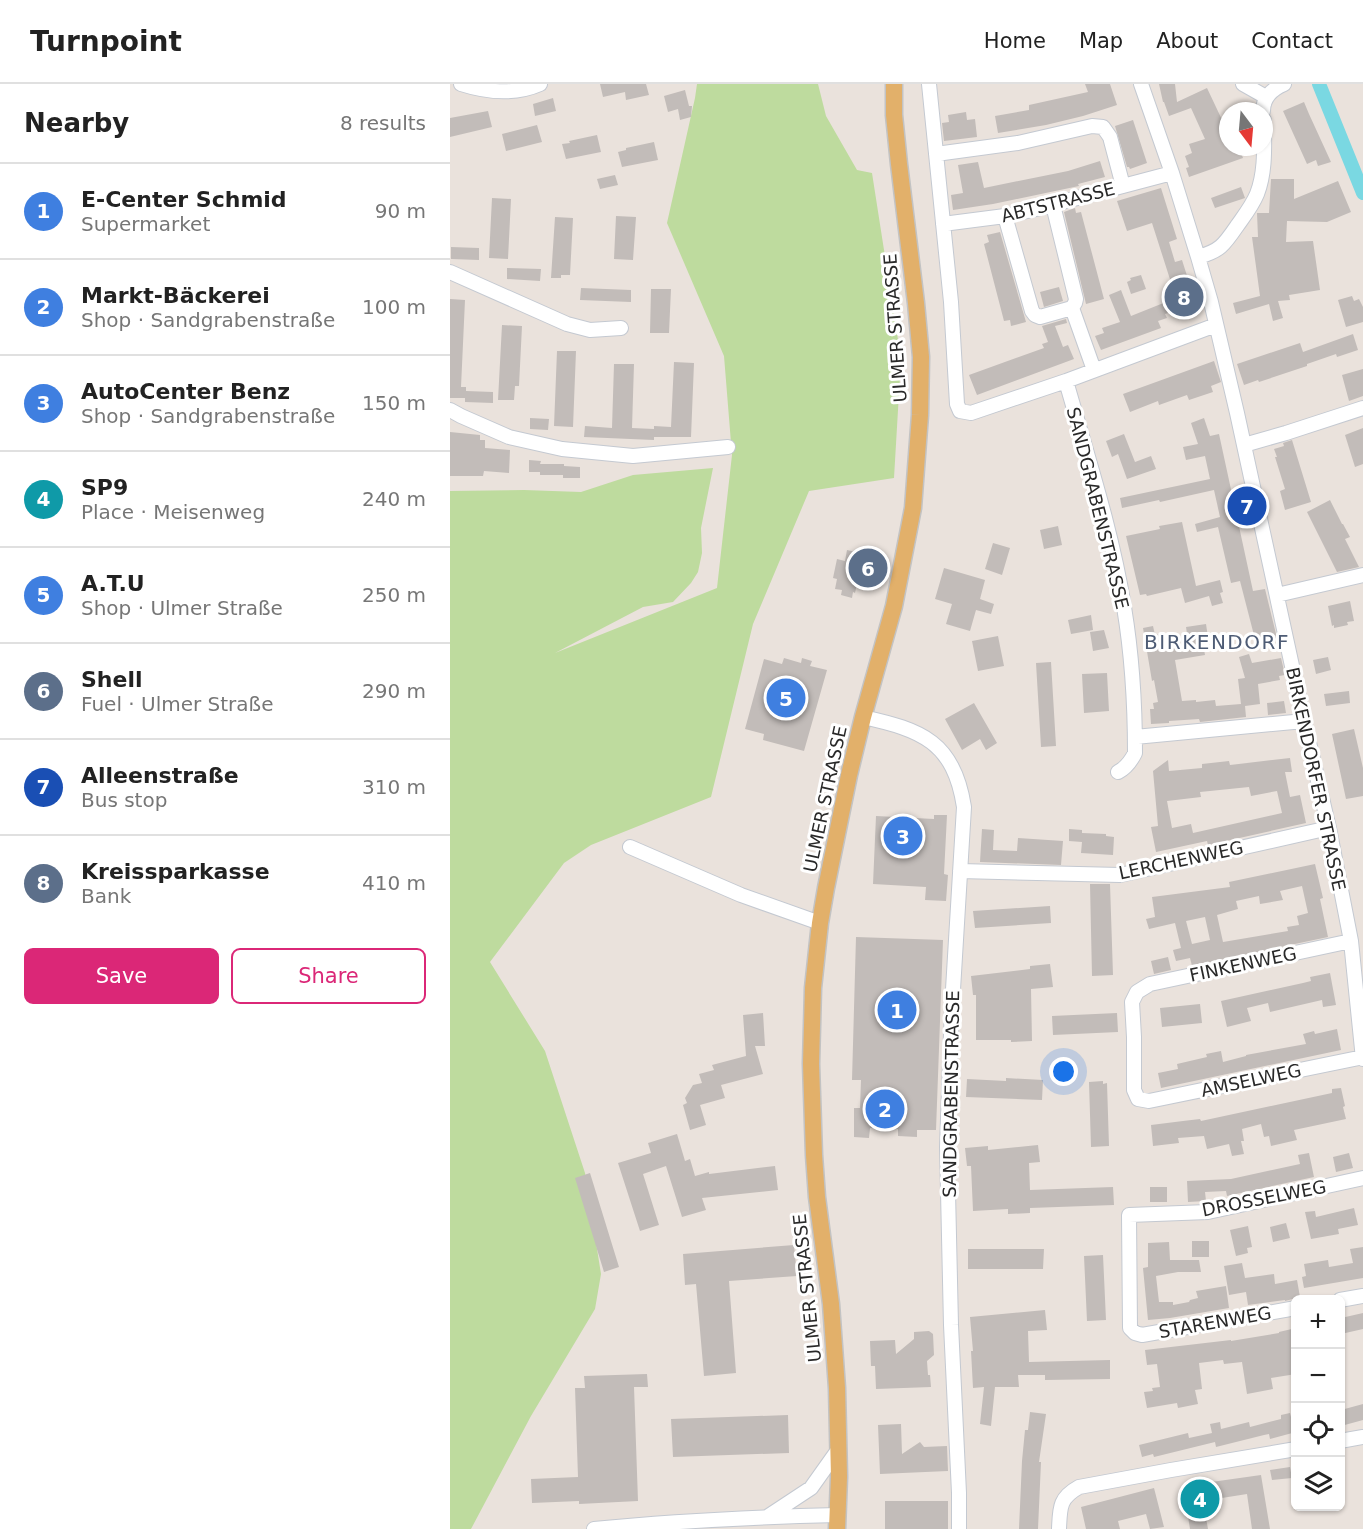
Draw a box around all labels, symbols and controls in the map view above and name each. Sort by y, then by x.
text: Turnpoint [30,25,182,58]
text: Home [984,29,1046,53]
text: Map [1079,29,1123,53]
text: About [1156,29,1218,53]
text: Contact [1251,29,1333,53]
north arrow [1219,102,1273,156]
text: Nearby [24,108,129,138]
text: 8 results [340,111,426,135]
street label: ABTSTRASSE [999,178,1117,226]
text: E-Center Schmid [81,187,287,212]
text: 1 [37,199,50,223]
text: 90 m [375,199,426,223]
text: Supermarket [81,212,210,236]
street label: ULMER STRASSE [879,253,911,403]
pin: 8 [1164,274,1204,320]
text: Markt-Bäckerei [81,283,270,308]
text: 2 [37,295,50,319]
text: 100 m [362,295,426,319]
text: Shop · Sandgrabenstraße [81,308,335,332]
text: AutoCenter Benz [81,379,290,404]
text: 3 [37,391,50,415]
text: 150 m [362,391,426,415]
text: Shop · Sandgrabenstraße [81,404,335,428]
street label: SANDGRABENSTRASSE [1063,405,1133,611]
text: SP9 [81,475,128,500]
pin: 7 [1228,484,1266,528]
text: 4 [37,487,50,511]
text: 240 m [362,487,426,511]
text: Place · Meisenweg [81,500,265,524]
pin: 6 [848,546,888,590]
text: A.T.U [81,571,145,596]
text: 5 [37,583,50,607]
text: 250 m [362,583,426,607]
text: Shop · Ulmer Straße [81,596,283,620]
district label: BIRKENDORF [1144,630,1290,654]
street label: BIRKENDORFER STRASSE [1282,665,1350,893]
text: Shell [81,667,143,692]
pin: 5 [766,676,806,720]
text: 6 [37,679,50,703]
text: 290 m [362,679,426,703]
text: Fuel · Ulmer Straße [81,692,274,716]
street label: ULMER STRASSE [799,724,851,874]
text: Alleenstraße [81,763,239,788]
text: 7 [37,775,50,799]
text: 310 m [362,775,426,799]
text: Bus stop [81,788,167,812]
pin: 3 [884,814,922,858]
street label: LERCHENWEG [1117,837,1245,883]
text: Kreissparkasse [81,859,270,884]
text: 8 [37,871,50,895]
text: 410 m [362,871,426,895]
text: Bank [81,884,131,908]
street label: FINKENWEG [1188,942,1298,986]
button: Save [24,948,219,1004]
button: Share [231,948,426,1004]
pin: 1 [878,988,916,1032]
street label: SANDGRABENSTRASSE [939,990,963,1198]
your location [1049,1057,1078,1086]
street label: AMSELWEG [1199,1059,1303,1101]
pin: 2 [866,1086,904,1132]
street label: DROSSELWEG [1200,1176,1328,1220]
street label: ULMER STRASSE [789,1213,825,1363]
map controls [1291,1295,1345,1511]
button: + [1291,1295,1345,1349]
street label: STARENWEG [1157,1302,1273,1342]
button: − [1291,1349,1345,1403]
button: locate [1291,1403,1345,1457]
button: layers [1291,1457,1345,1511]
pin: 4 [1180,1476,1220,1522]

